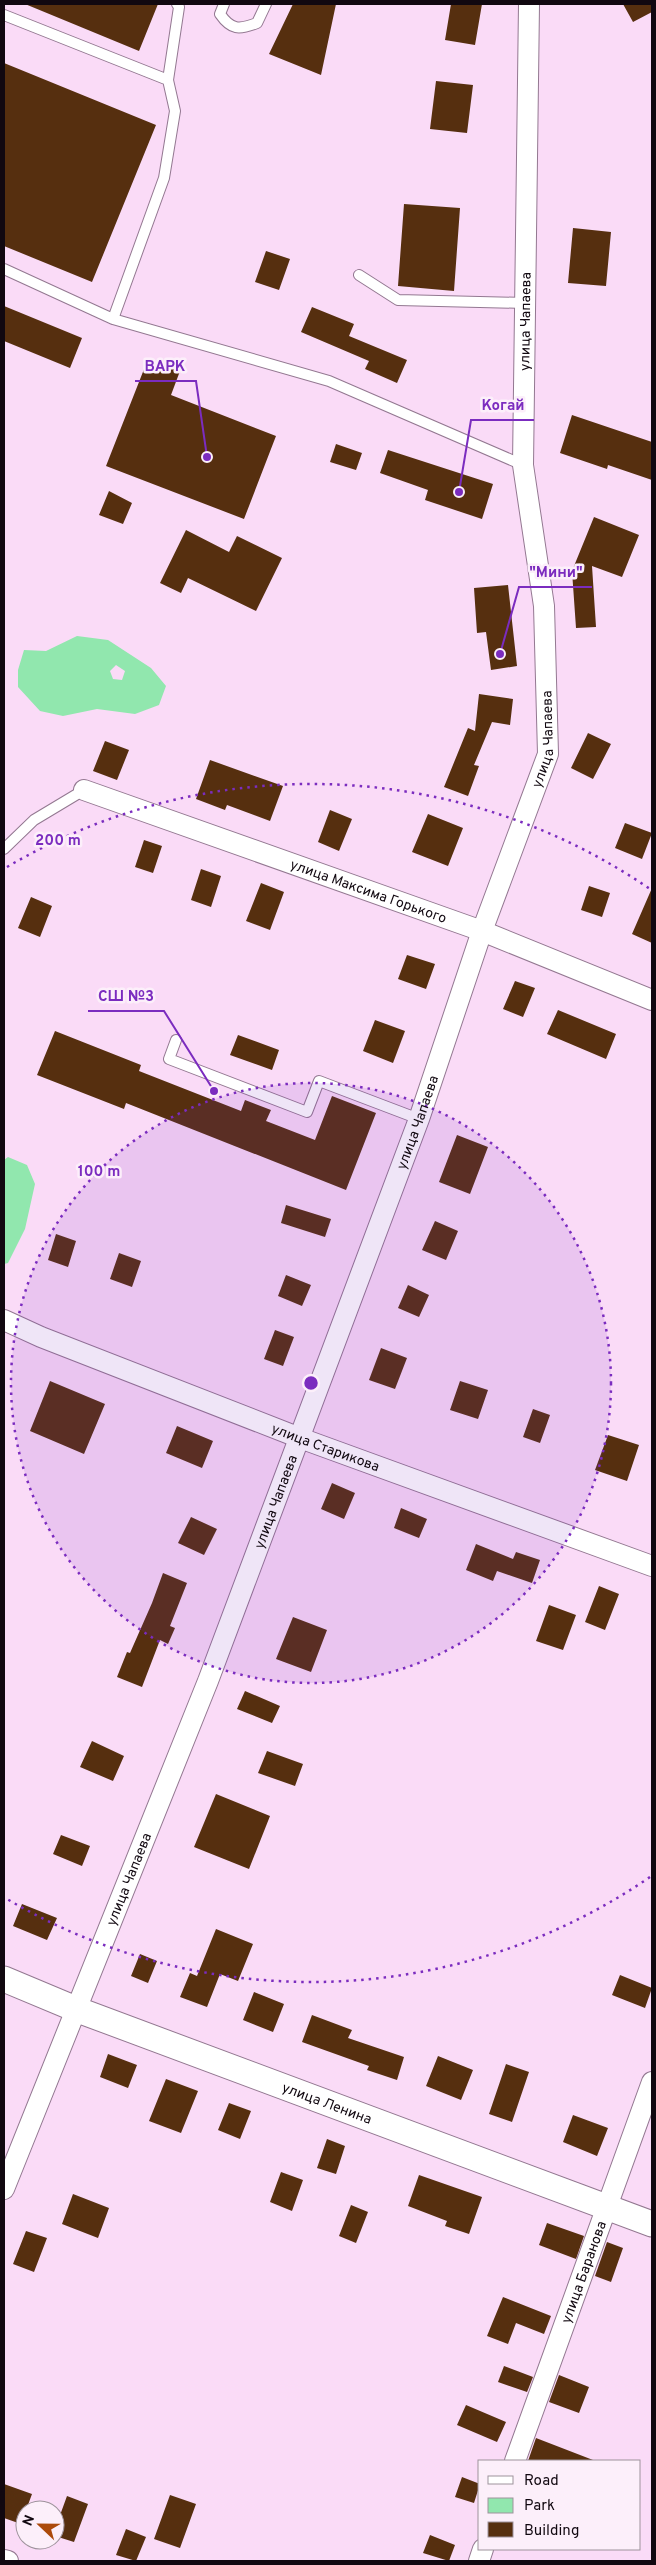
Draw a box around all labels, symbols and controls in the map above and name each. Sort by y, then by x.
street label: улица Чапаева [517,272,536,371]
callout: ВАРК [135,351,196,381]
text: ВАРК [145,358,186,377]
callout: Когай [471,390,534,420]
text: Когай [481,397,525,416]
callout: "Мини" [519,557,592,587]
text: "Мини" [529,564,583,583]
street label: улица Чапаева [529,690,558,791]
text: 200 m [35,832,81,851]
street label: улица Максима Горького [288,857,449,928]
callout: СШ №3 [88,981,164,1011]
text: СШ №3 [98,988,154,1007]
street label: улица Чапаева [394,1073,443,1172]
text: 100 m [78,1163,120,1182]
centre of rings [302,1374,320,1392]
street label: улица Старикова [269,1421,381,1476]
street label: улица Чапаева [251,1453,302,1551]
street label: улица Чапаева [104,1831,156,1929]
street label: улица Ленина [279,2080,374,2129]
street label: улица Баранова [558,2219,611,2326]
legend [478,2460,641,2550]
text: Road [524,2472,559,2491]
text: Park [524,2497,555,2516]
north arrow [15,2500,65,2550]
text: N [20,2513,39,2529]
text: Building [524,2522,579,2541]

